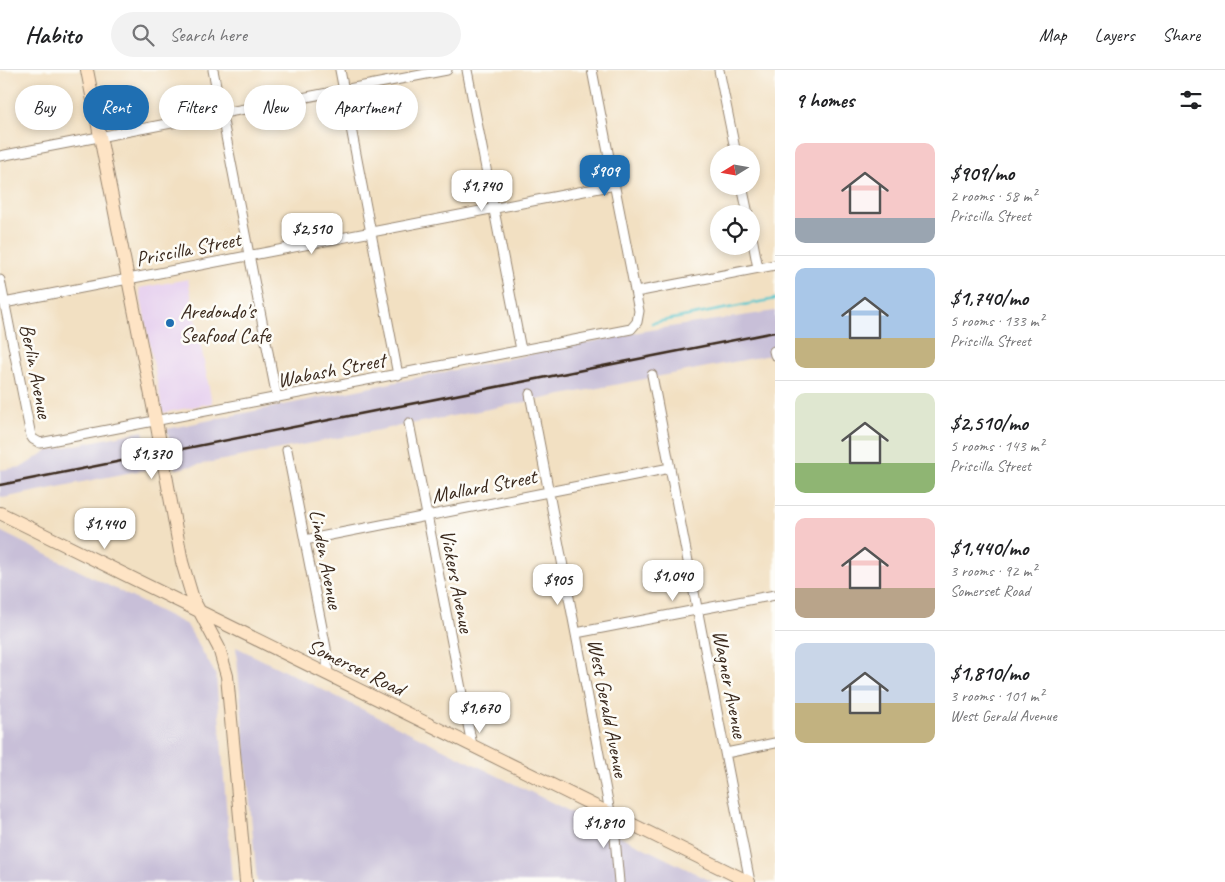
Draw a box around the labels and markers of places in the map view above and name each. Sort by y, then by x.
pin: $909 [575,154,635,197]
pin: $1,740 [441,170,523,212]
pin: $2,510 [271,212,353,255]
place label: Aredondo's Seafood Cafe [180,298,272,348]
marker: Aredondo's Seafood Cafe [164,317,176,329]
pin: $1,370 [111,438,193,480]
pin: $1,440 [64,508,146,550]
pin: $1,040 [632,560,714,602]
pin: $905 [528,564,588,606]
pin: $1,670 [439,692,521,734]
pin: $1,810 [563,806,645,849]

